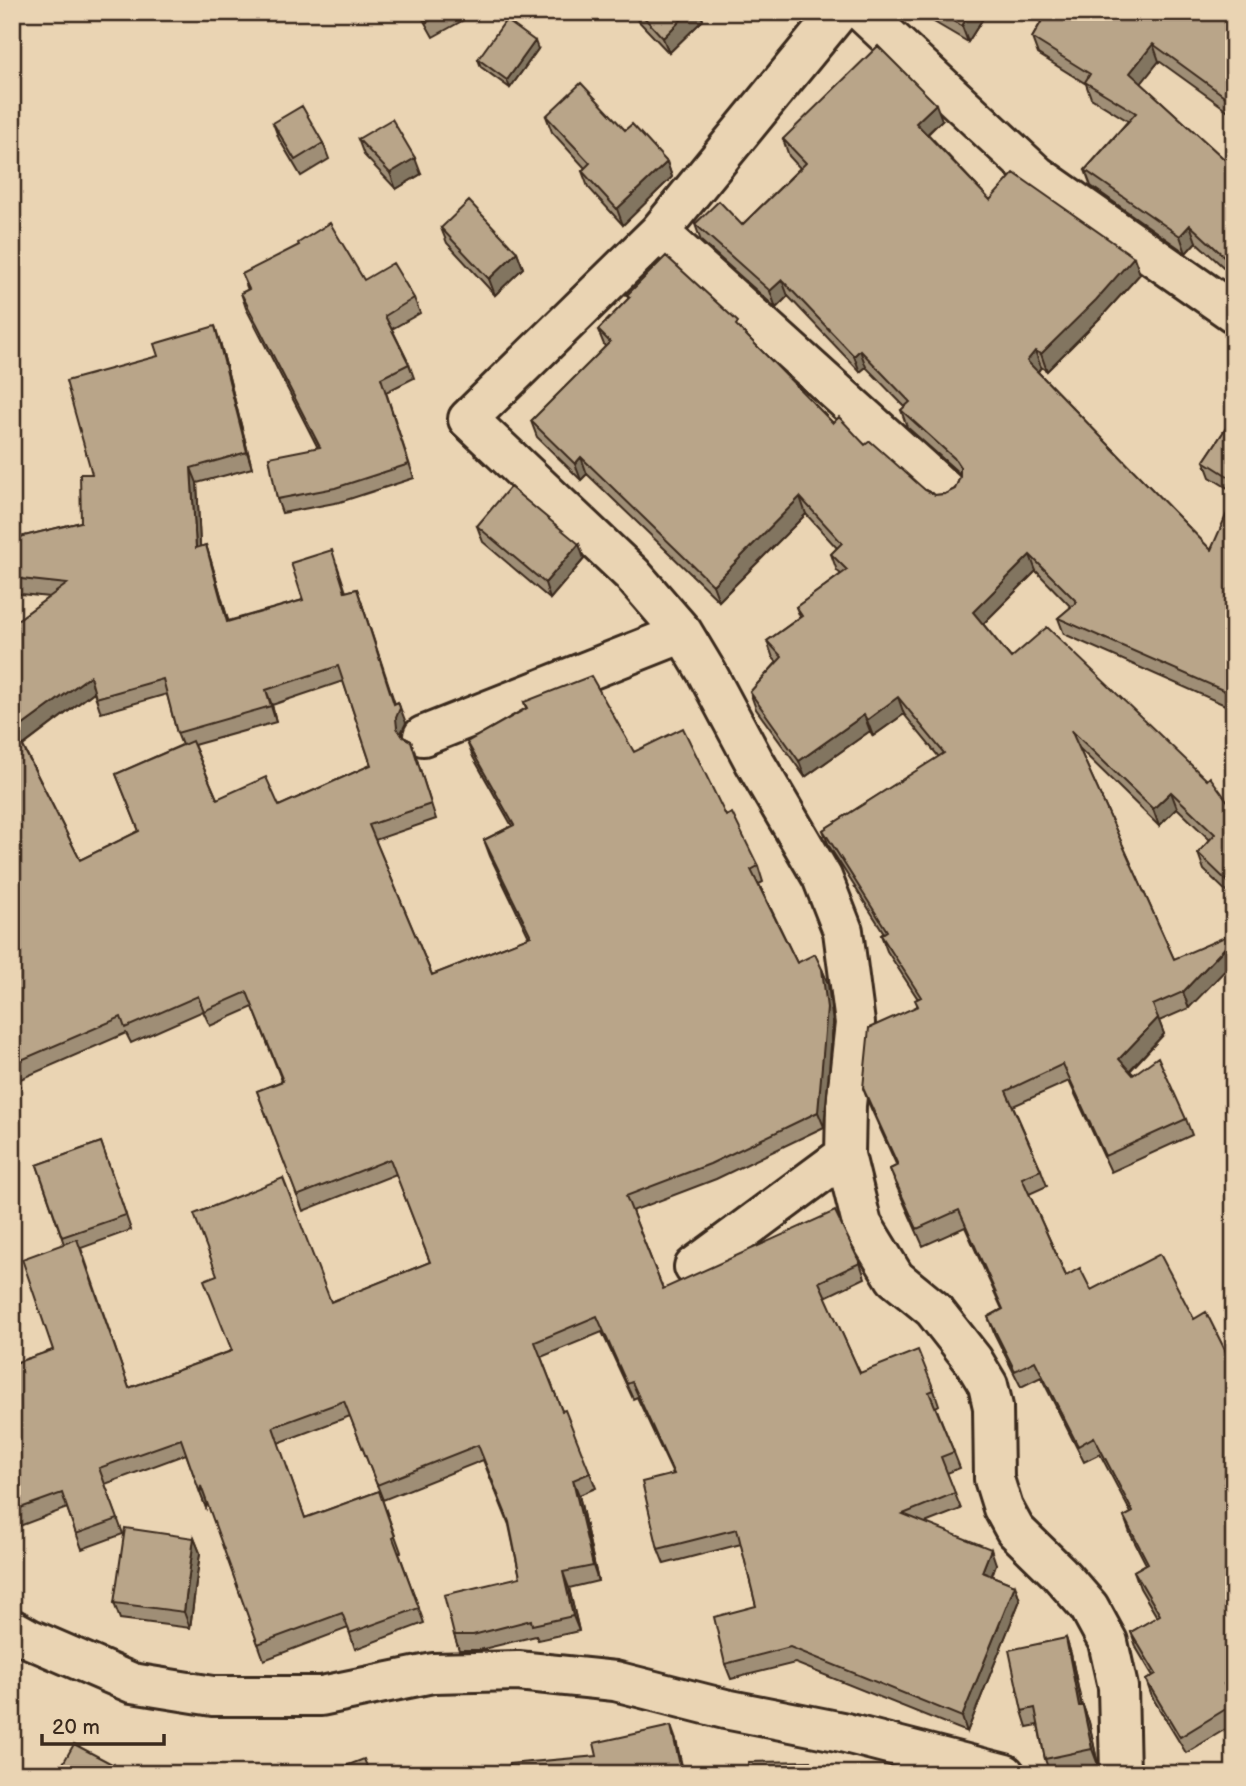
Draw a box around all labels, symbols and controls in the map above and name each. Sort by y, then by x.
scale bar [42,1702,164,1746]
text: 20 m [52,1715,100,1740]

